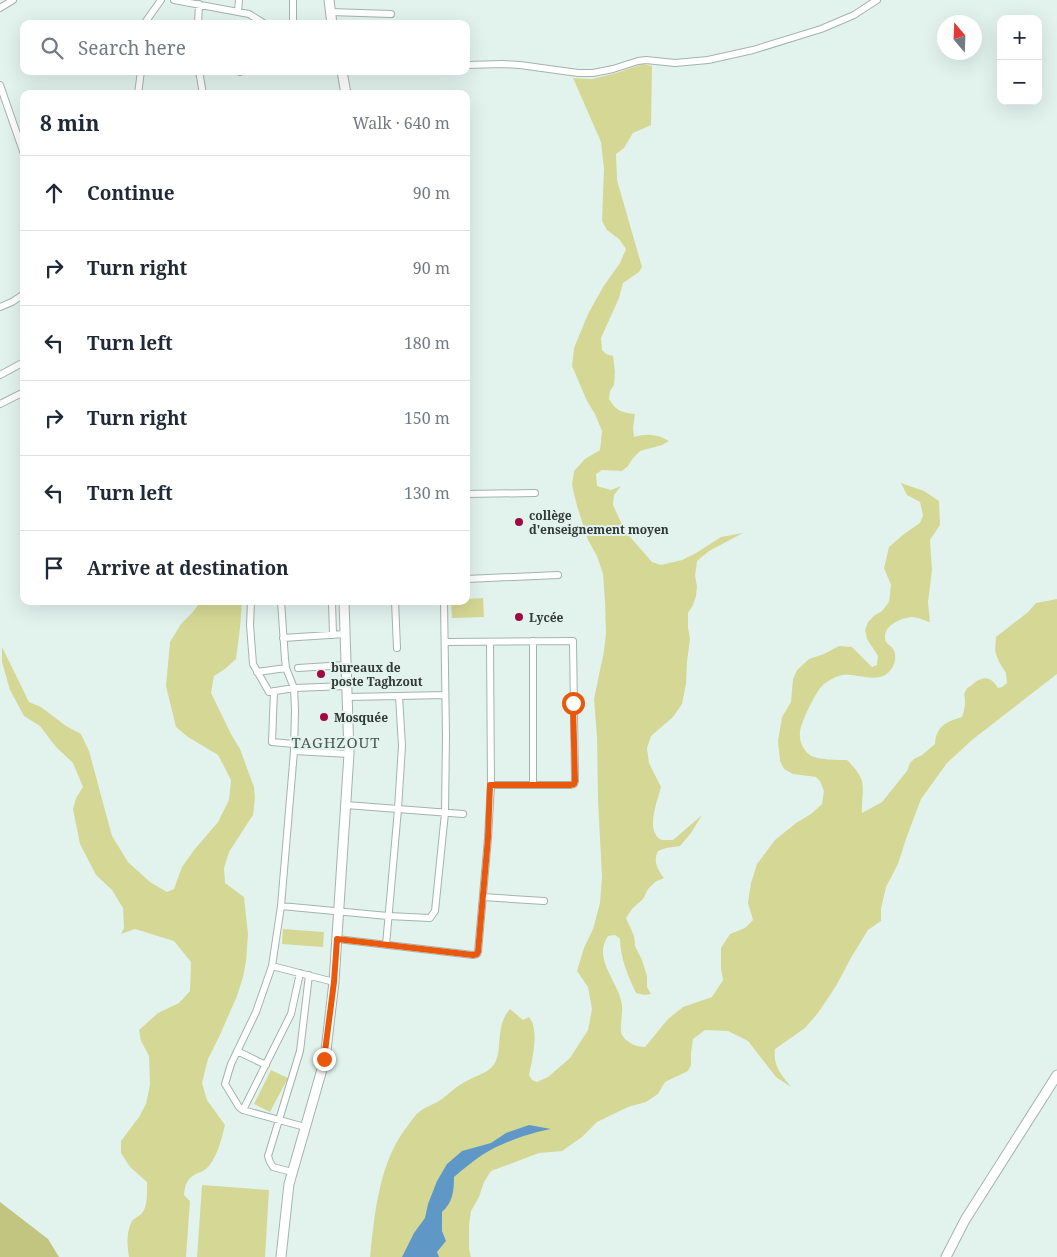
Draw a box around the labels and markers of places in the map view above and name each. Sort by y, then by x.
place label: collège d'enseignement moyen [529,507,669,538]
marker: collège d'enseignement moyen [513,516,525,528]
place label: Lycée [529,609,564,626]
marker: Lycée [513,611,525,623]
place label: bureaux de poste Taghzout [331,659,423,690]
marker: bureaux de poste Taghzout [315,668,327,680]
place label: Mosquée [334,709,388,726]
marker: Mosquée [318,711,330,723]

